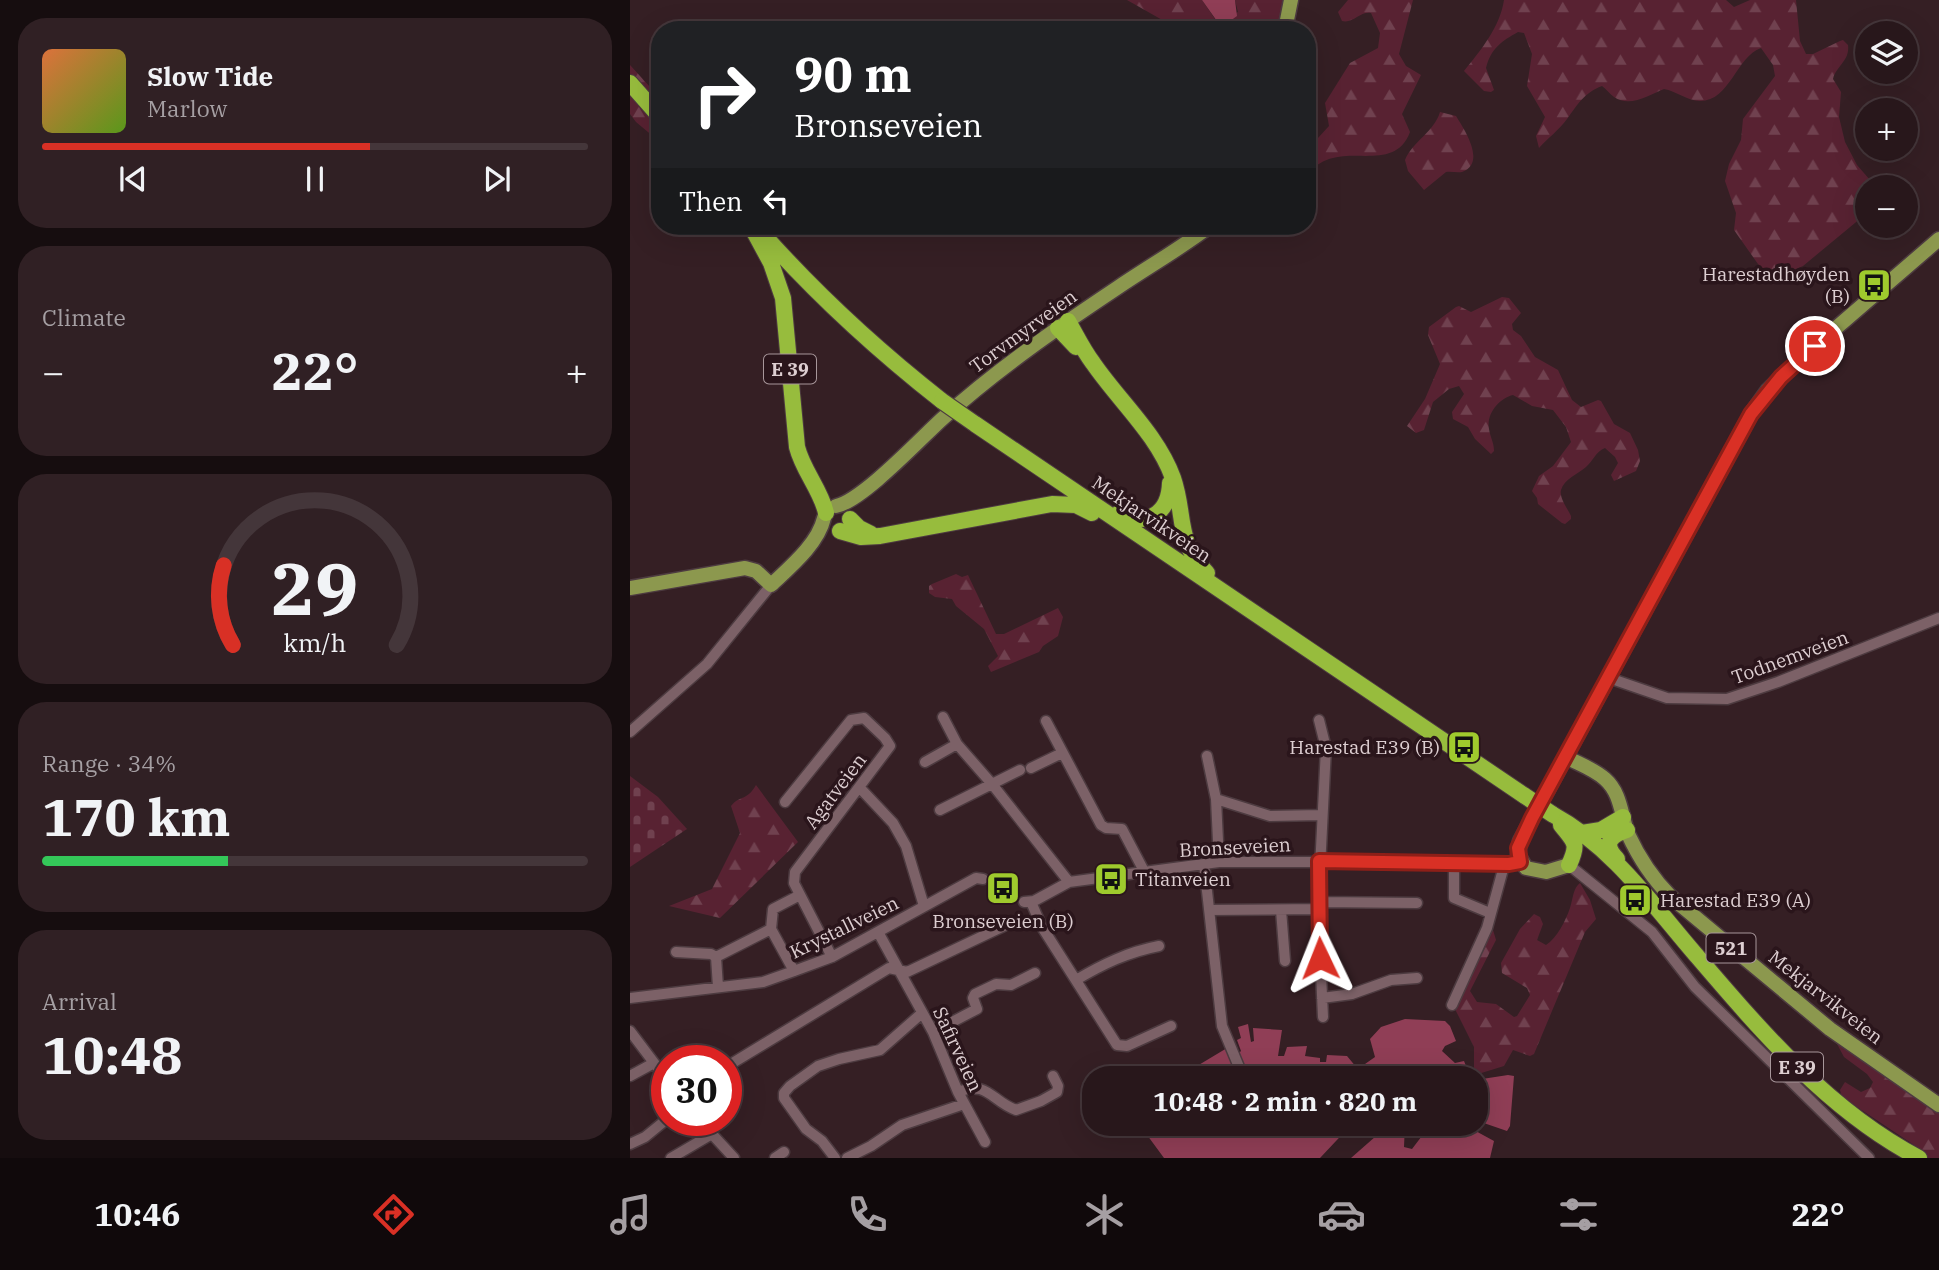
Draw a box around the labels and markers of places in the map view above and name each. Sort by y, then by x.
place label: Harestadhøyden (B) [1702,262,1850,308]
bus stop icon: Harestadhøyden (B) [1855,266,1893,304]
pin [1785,316,1845,376]
bus stop icon: Harestad E39 (B) [1445,728,1483,766]
place label: Harestad E39 (B) [1289,735,1440,759]
bus stop icon: Titanveien [1092,860,1130,898]
place label: Titanveien [1135,867,1231,891]
bus stop icon: Bronseveien (B) [984,869,1022,907]
bus stop icon: Harestad E39 (A) [1616,881,1654,919]
place label: Harestad E39 (A) [1660,888,1811,912]
place label: Bronseveien (B) [932,909,1074,933]

